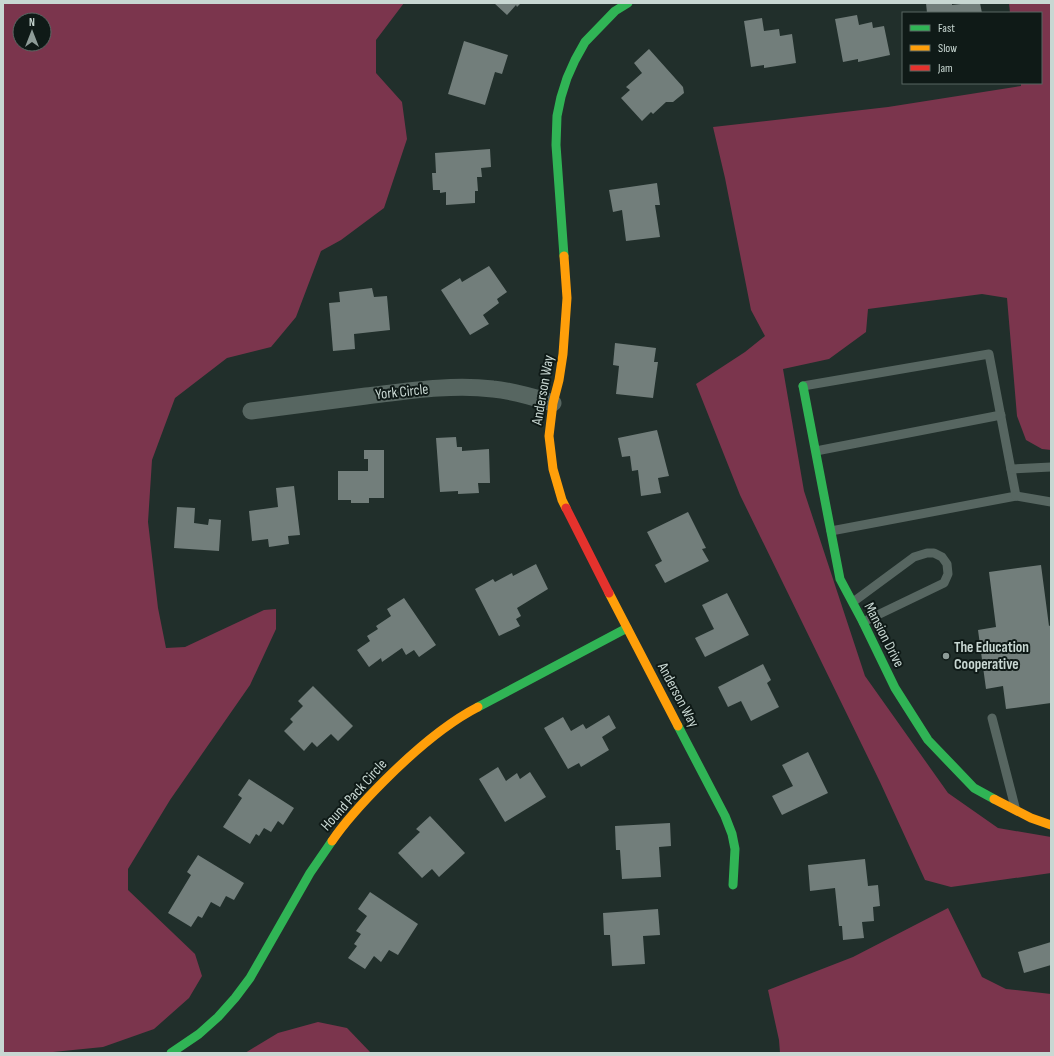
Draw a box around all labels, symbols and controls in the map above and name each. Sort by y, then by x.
north arrow [12,12,52,52]
legend [902,12,1042,84]
text: N [29,16,35,29]
text: Fast [938,21,955,36]
text: Slow [938,41,957,56]
text: Jam [937,61,953,76]
street label: Anderson Way [527,353,559,427]
street label: York Circle [375,380,429,404]
street label: Mansion Drive [860,599,908,671]
place label: The Education Cooperative [954,638,1029,674]
marker: The Education Cooperative [941,651,951,661]
street label: Anderson Way [653,658,703,731]
street label: Hound Pack Circle [317,755,391,835]

